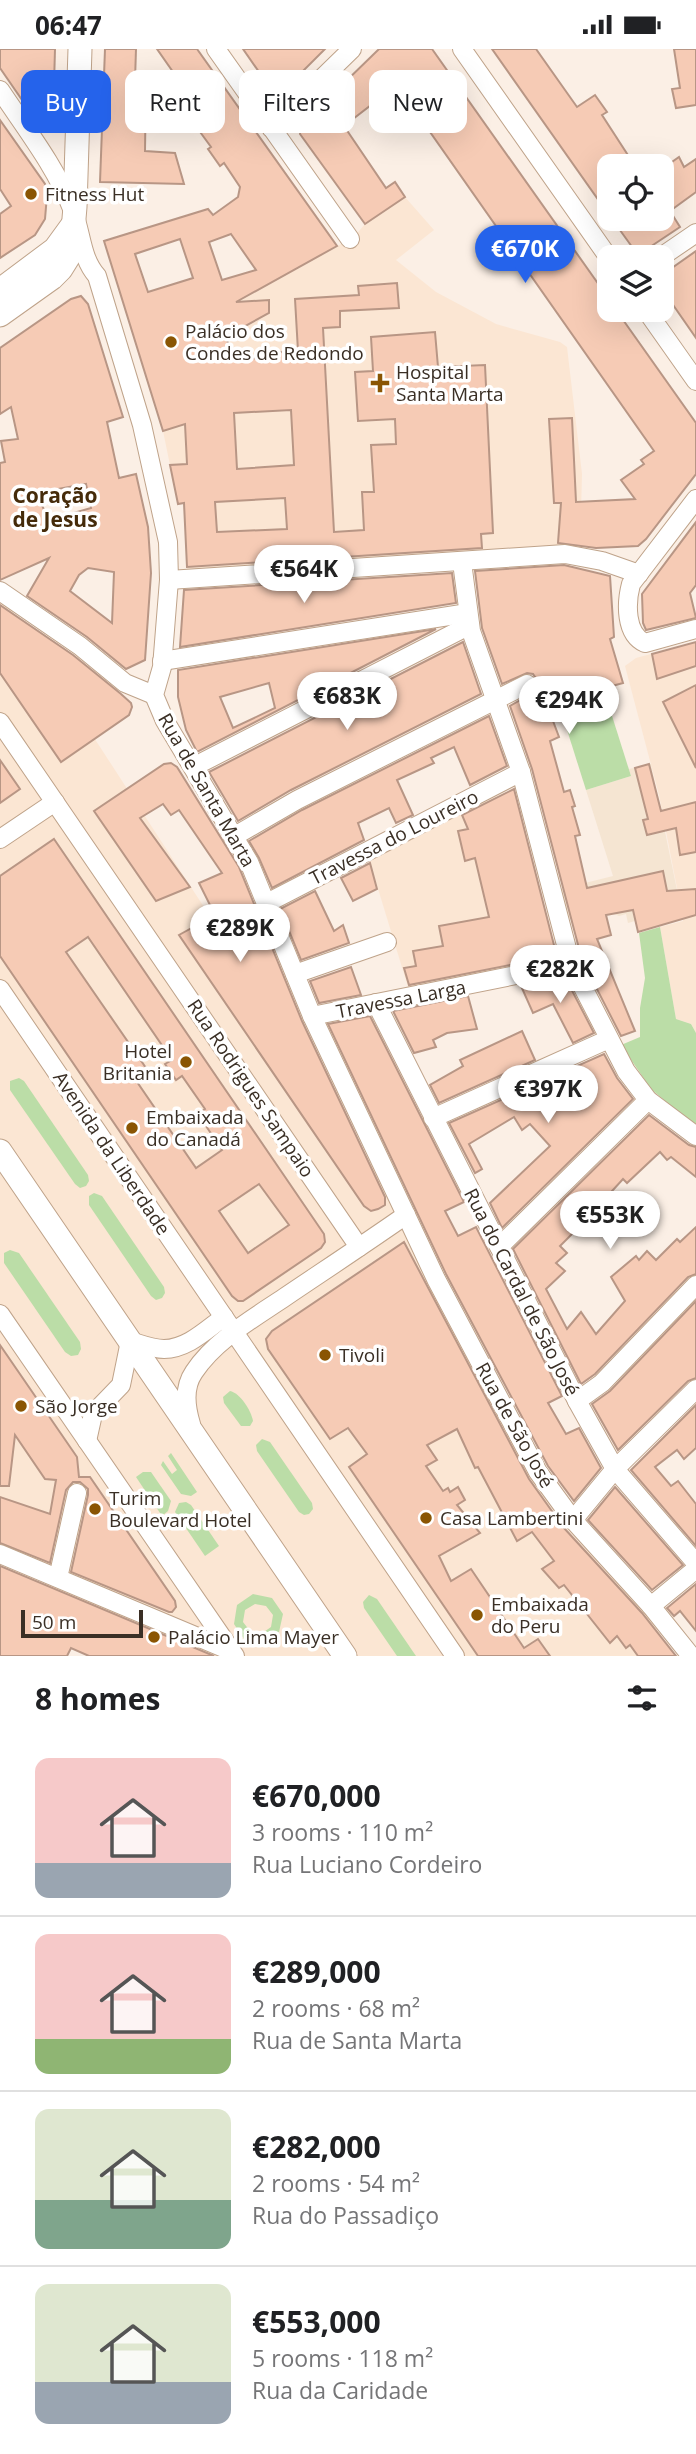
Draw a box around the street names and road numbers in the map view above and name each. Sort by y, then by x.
street label: Rua de Santa Marta [152,708,262,872]
street label: Travessa do Loureiro [305,783,483,891]
street label: Travessa Larga [334,974,468,1024]
street label: Rua Rodrigues Sampaio [182,994,320,1182]
street label: Avenida da Liberdade [48,1066,176,1240]
street label: Rua do Cardal de São José [458,1184,586,1400]
street label: Rua de São José [470,1358,560,1492]

